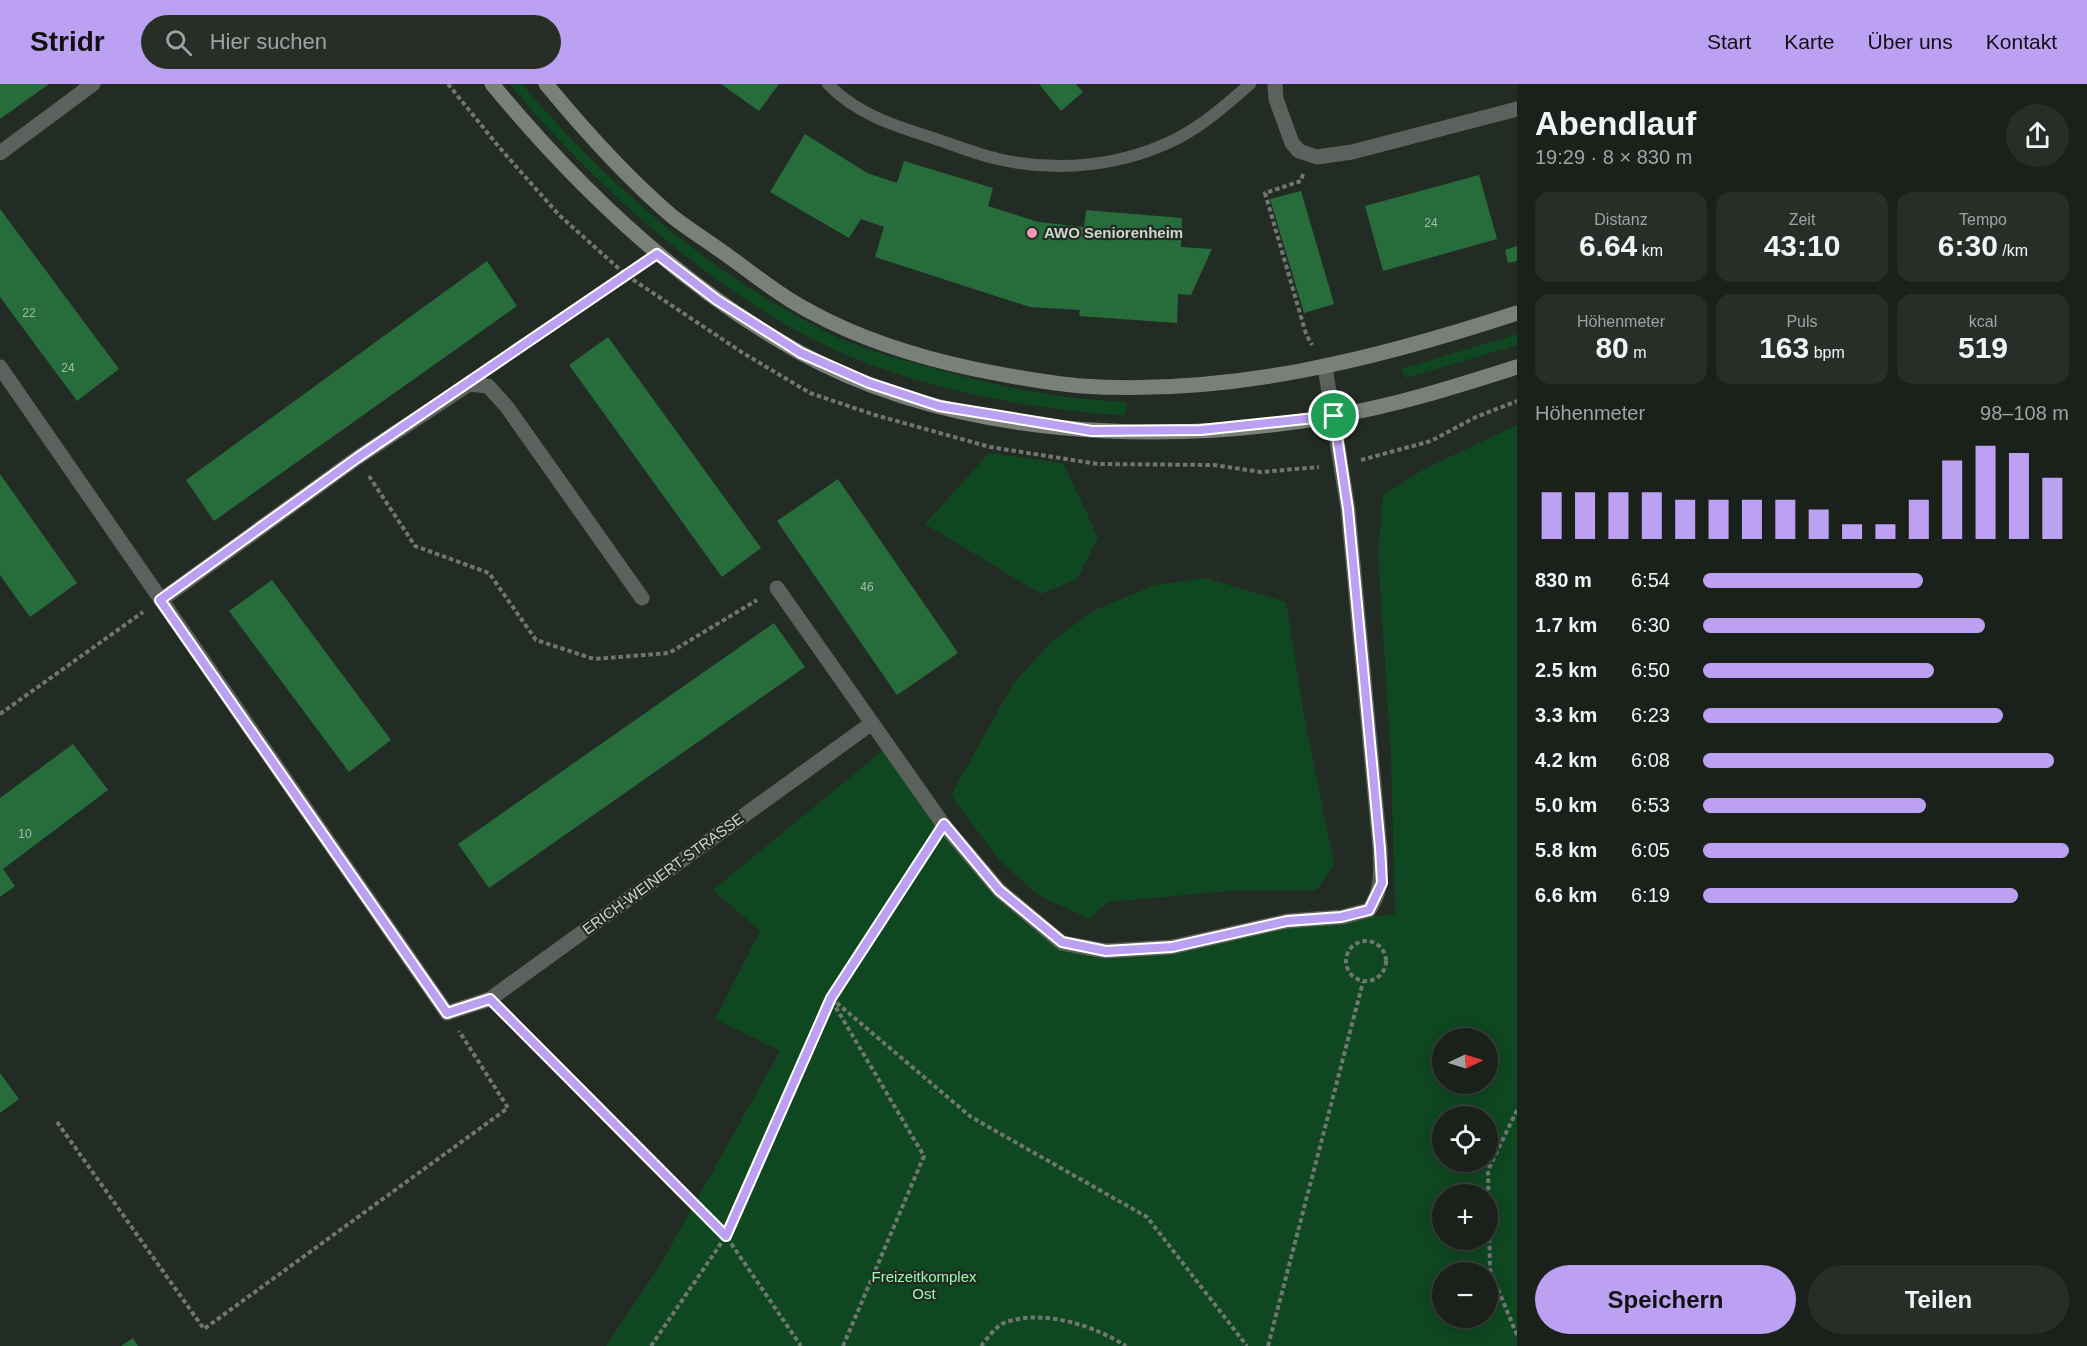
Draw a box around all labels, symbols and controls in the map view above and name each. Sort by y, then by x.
search box [141,15,561,69]
text: Stridr [30,26,105,57]
icon: search [162,26,195,59]
text: Hier suchen [210,29,327,54]
text: Start [1707,30,1751,53]
text: Karte [1784,30,1835,53]
text: Über uns [1868,30,1953,53]
text: Kontakt [1986,30,2057,53]
button: share [2006,104,2069,167]
text: Abendlauf [1535,105,1696,142]
text: 19:29 · 8 × 830 m [1535,146,1692,168]
text: Distanz [1594,211,1648,228]
text: Zeit [1789,211,1815,228]
text: Tempo [1959,211,2007,228]
house number: 24 [1424,216,1438,230]
place label: AWO Seniorenheim [1044,224,1183,241]
marker: AWO Seniorenheim [1025,226,1039,240]
text: 6.64 [1579,229,1637,262]
text: 43:10 [1764,229,1840,262]
text: 6:30 [1938,229,1998,262]
text: km [1637,242,1663,259]
text: /km [1998,242,2028,259]
house number: 22 [22,306,36,320]
text: Höhenmeter [1577,313,1665,330]
text: Puls [1786,313,1818,330]
text: kcal [1969,313,1997,330]
text: 80 [1595,331,1629,364]
text: 163 [1759,331,1809,364]
text: 519 [1958,331,2008,364]
text: m [1629,344,1647,361]
text: bpm [1809,344,1845,361]
house number: 24 [61,361,75,375]
pin [1308,390,1359,441]
icon: arrive [1317,399,1350,432]
text: Höhenmeter [1535,402,1645,424]
text: 98–108 m [1980,402,2069,424]
text: 830 m [1535,569,1592,591]
text: 6:54 [1631,569,1670,591]
house number: 46 [860,580,874,594]
text: 1.7 km [1535,614,1597,636]
text: 6:30 [1631,614,1670,636]
text: 2.5 km [1535,659,1597,681]
text: 6:50 [1631,659,1670,681]
text: 3.3 km [1535,704,1597,726]
text: 6:23 [1631,704,1670,726]
text: 4.2 km [1535,749,1597,771]
text: 6:08 [1631,749,1670,771]
text: 5.0 km [1535,794,1597,816]
text: 6:53 [1631,794,1670,816]
street label: ERICH-WEINERT-STRASSE [579,809,746,938]
house number: 10 [18,827,32,841]
text: 5.8 km [1535,839,1597,861]
text: 6:05 [1631,839,1670,861]
text: 6.6 km [1535,884,1597,906]
text: 6:19 [1631,884,1670,906]
north arrow [1432,1028,1498,1094]
map controls [1432,1028,1498,1328]
button: locate [1432,1106,1498,1172]
button: + [1432,1184,1498,1250]
button: − [1432,1262,1498,1328]
button: Speichern [1535,1265,1796,1334]
button: Teilen [1808,1265,2069,1334]
park label: Freizeitkomplex Ost [871,1268,977,1302]

